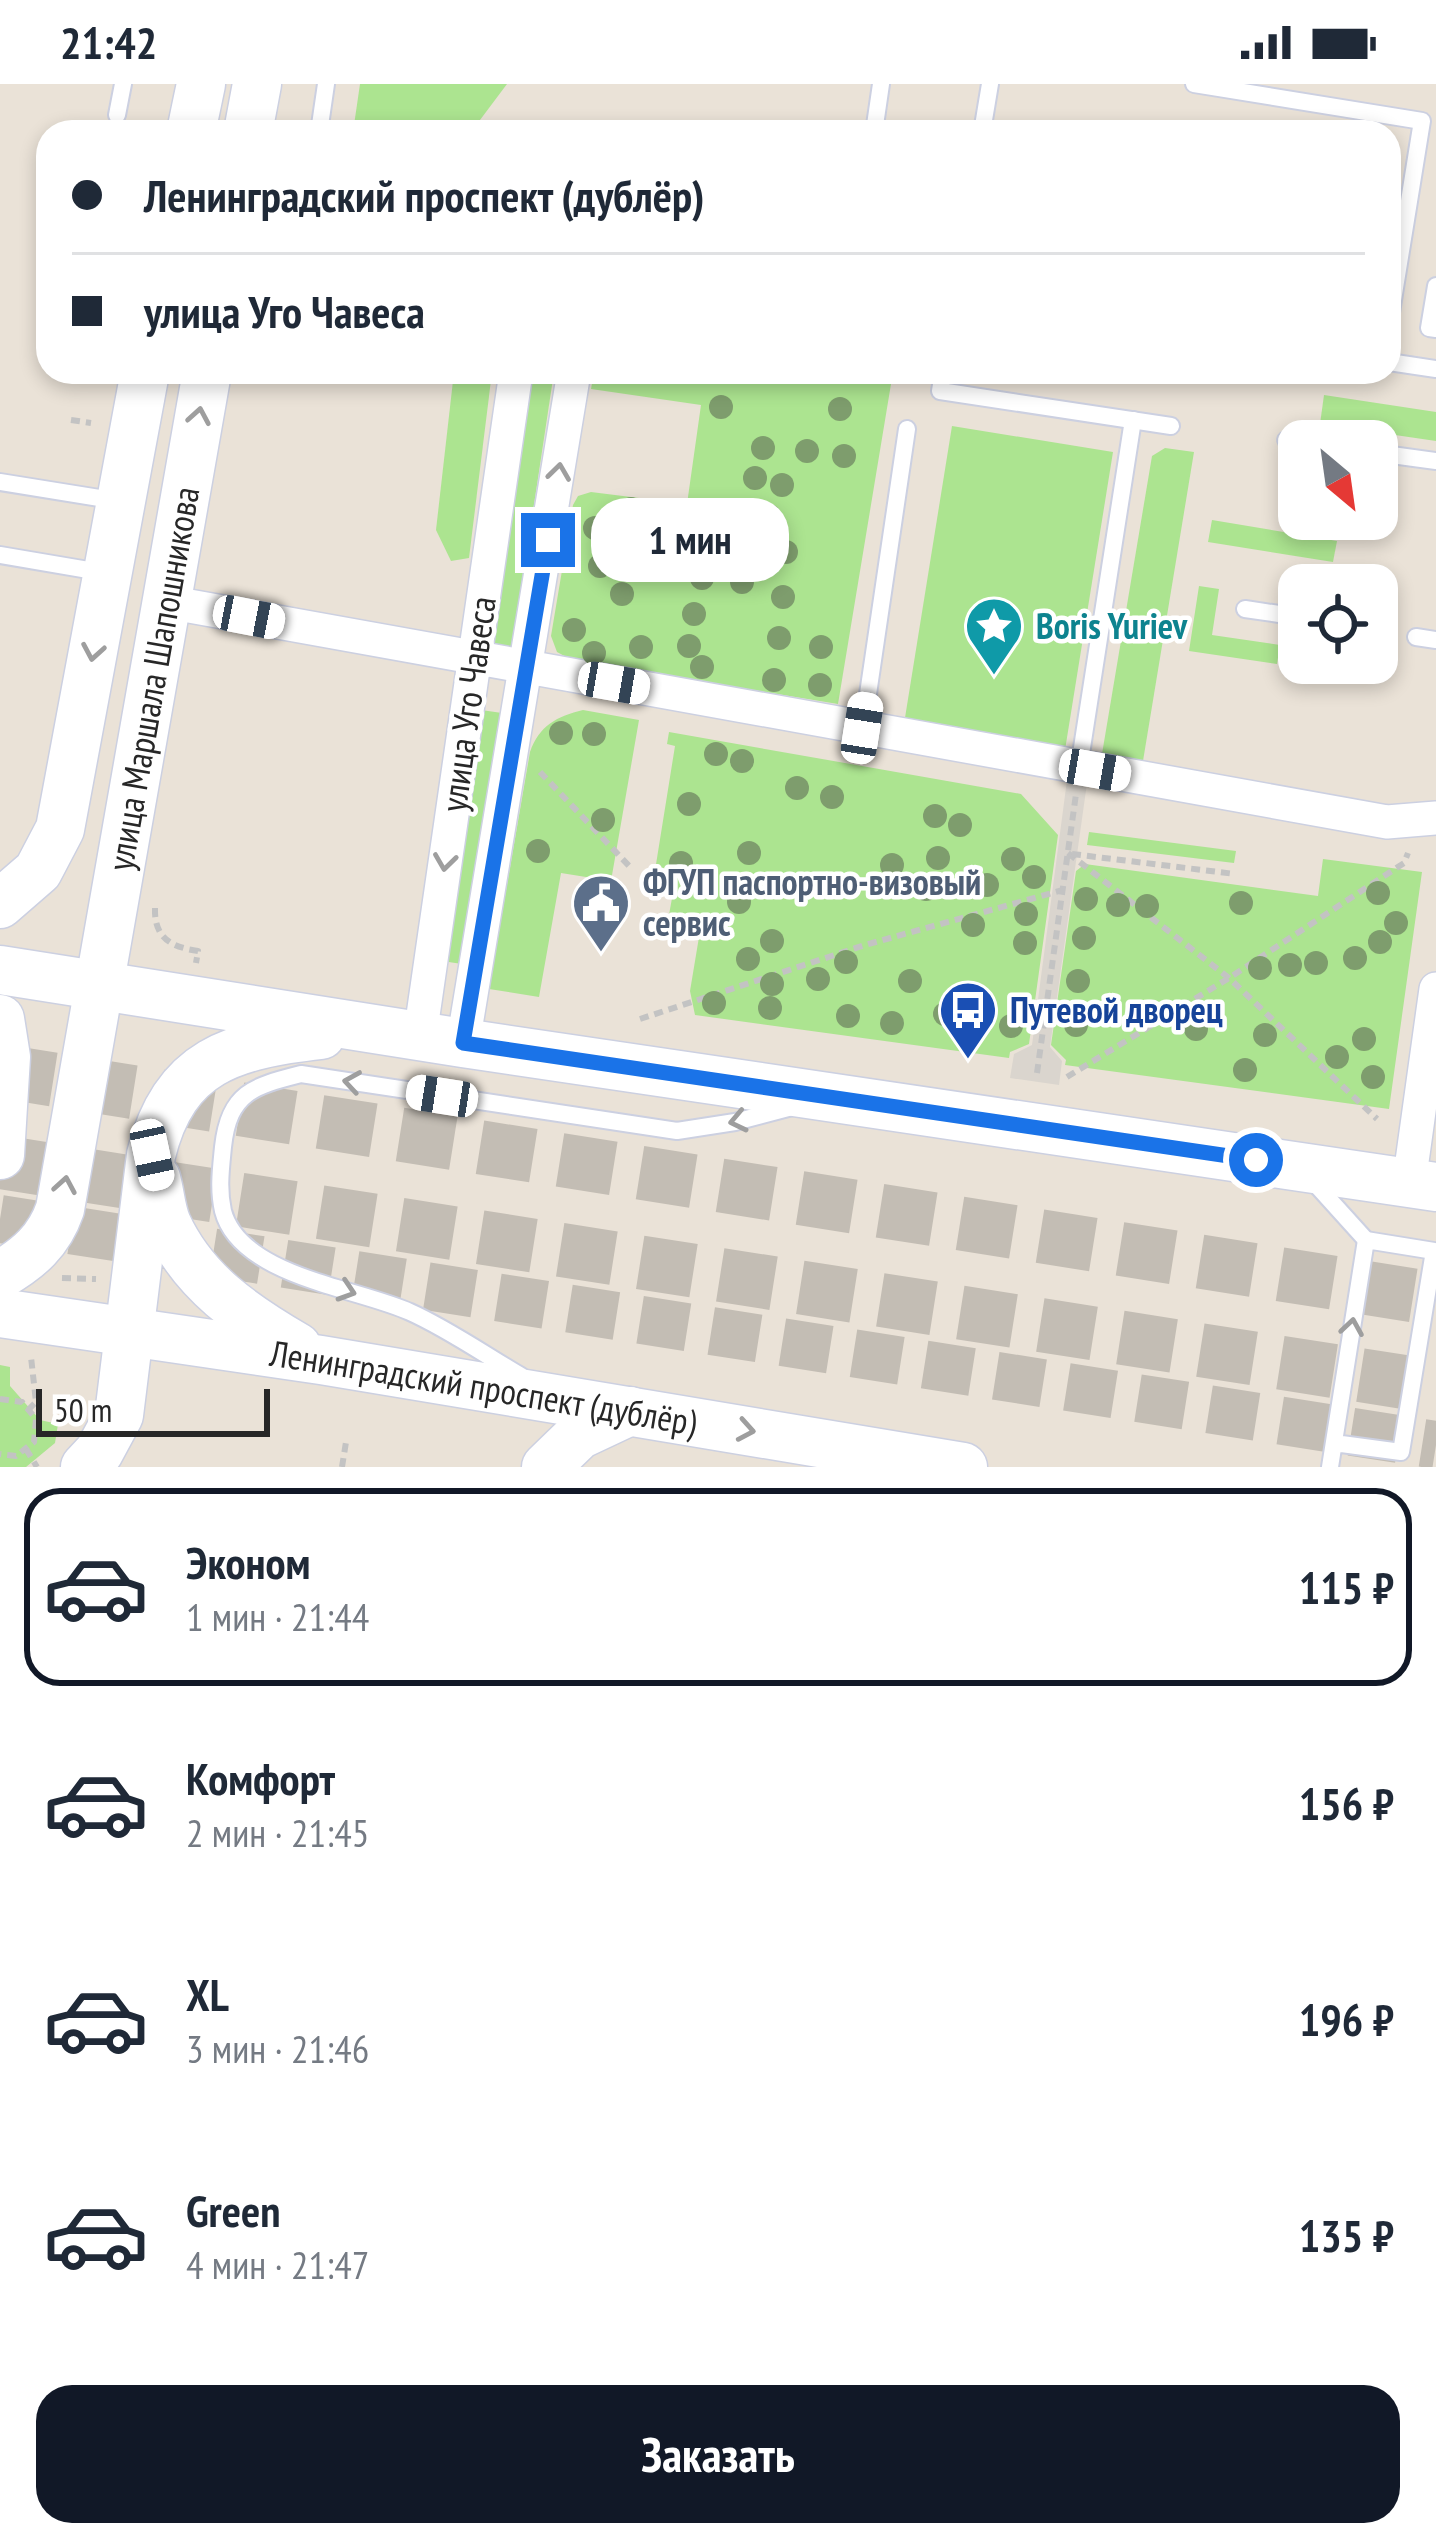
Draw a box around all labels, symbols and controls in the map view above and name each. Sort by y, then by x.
text: 21:42 [60,13,157,71]
text: Ленинградский проспект (дублёр) [144,166,705,224]
text: улица Уго Чавеса [144,282,425,340]
one-way arrow [185,406,211,426]
north arrow [1278,420,1398,540]
map controls [1278,420,1398,684]
one-way arrow [545,463,571,482]
street label: улица Маршала Шапошникова [96,483,209,874]
callout: 1 мин [590,498,788,582]
route end [521,513,575,567]
text: 1 мин [648,514,732,565]
button: locate [1278,564,1398,684]
car [210,592,288,642]
street label: улица Уго Чавеса [429,593,506,815]
place icon: Boris Yuriev [963,595,1025,677]
place label: Boris Yuriev [1036,602,1188,649]
one-way arrow [81,642,107,662]
car [575,659,653,707]
car [839,690,885,766]
car [1056,746,1134,794]
one-way arrow [433,852,458,872]
place label: ФГУП паспортно-визовый сервис [643,858,981,946]
public building icon: ФГУП паспортно-визовый сервис [570,872,632,954]
bus stop icon: Путевой дворец [937,979,999,1061]
place label: Путевой дворец [1010,986,1223,1033]
one-way arrow [343,1070,362,1096]
car [404,1073,480,1119]
one-way arrow [728,1107,748,1132]
car [127,1116,177,1194]
route start [1229,1133,1283,1187]
one-way arrow [51,1176,76,1196]
one-way arrow [335,1277,356,1301]
one-way arrow [1338,1318,1364,1337]
street label: Ленинградский проспект (дублёр) [266,1329,701,1445]
scale bar [36,1383,270,1436]
text: 50 m [54,1388,112,1431]
one-way arrow [735,1417,755,1442]
icon: car [42,1533,150,1641]
text: Эконом [186,1533,310,1591]
text: 115 ₽ [1299,1558,1394,1616]
text: 1 мин · 21:44 [186,1591,369,1642]
icon: car [42,1749,150,1857]
text: Комфорт [186,1749,335,1807]
text: 156 ₽ [1299,1774,1394,1832]
text: 2 мин · 21:45 [186,1807,369,1858]
icon: car [42,1965,150,2073]
text: XL [186,1965,229,2023]
text: 196 ₽ [1299,1990,1394,2048]
text: 3 мин · 21:46 [186,2023,369,2074]
icon: car [42,2181,150,2289]
text: Green [186,2181,281,2239]
text: 135 ₽ [1299,2206,1394,2264]
text: 4 мин · 21:47 [186,2239,369,2290]
button: Заказать [36,2385,1400,2523]

